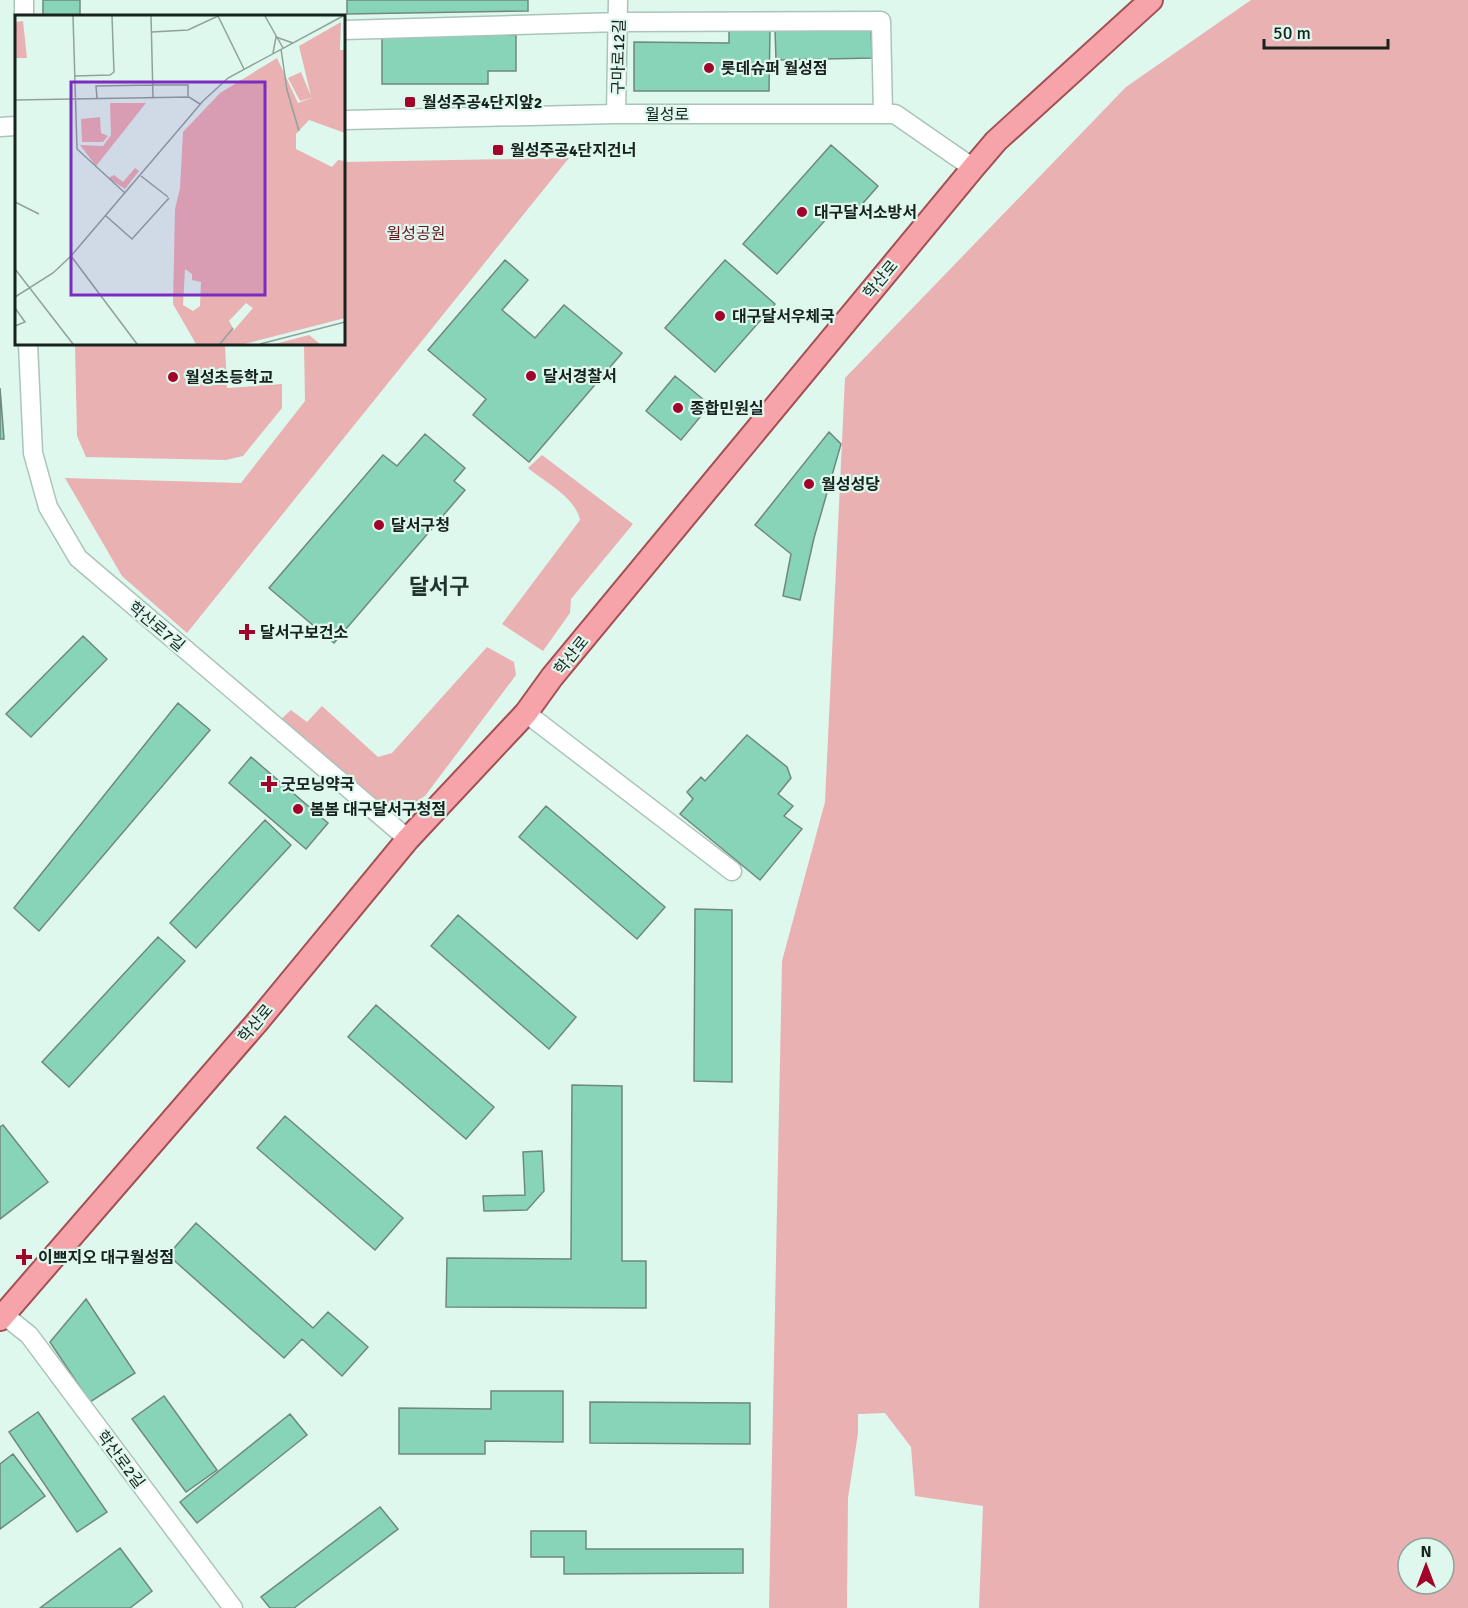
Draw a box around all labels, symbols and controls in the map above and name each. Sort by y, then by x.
scale bar [1264,12,1388,50]
inset map [15,15,345,345]
street label: 구마로12길 [608,19,630,95]
text: 50 m [1273,22,1311,44]
place label: 롯데슈퍼 월성점 [721,59,828,79]
marker: 롯데슈퍼 월성점 [702,61,716,75]
place label: 월성주공4단지앞2 [422,93,542,113]
marker: 월성주공4단지앞2 [403,95,417,109]
street label: 월성로 [645,105,689,125]
place label: 월성주공4단지건너 [510,141,636,161]
marker: 월성주공4단지건너 [491,143,505,157]
place label: 대구달서소방서 [814,203,917,223]
marker: 대구달서소방서 [795,205,809,219]
park label: 월성공원 [387,224,445,244]
street label: 학산로 [859,256,903,303]
place label: 대구달서우체국 [732,307,835,327]
marker: 대구달서우체국 [713,309,727,323]
place label: 달서경찰서 [543,367,617,387]
place label: 월성초등학교 [185,368,274,388]
marker: 달서경찰서 [524,369,538,383]
marker: 월성초등학교 [166,370,180,384]
place label: 종합민원실 [690,399,764,419]
marker: 종합민원실 [671,401,685,415]
place label: 월성성당 [821,475,880,495]
marker: 월성성당 [802,477,816,491]
place label: 달서구청 [391,516,450,536]
marker: 달서구청 [372,518,386,532]
district label: 달서구 [409,573,469,600]
street label: 학산로7길 [124,597,189,656]
marker: 달서구보건소 [238,623,256,641]
place label: 달서구보건소 [260,623,349,643]
street label: 학산로 [550,632,594,679]
place label: 굿모닝약국 [281,775,355,795]
marker: 굿모닝약국 [262,777,276,791]
place label: 봄봄 대구달서구청점 [310,800,446,820]
marker: 봄봄 대구달서구청점 [291,802,305,816]
street label: 학산로 [234,1000,278,1047]
marker: 이쁘지오 대구월성점 [15,1248,33,1266]
place label: 이쁘지오 대구월성점 [38,1248,174,1268]
street label: 학산로2길 [92,1427,149,1493]
north arrow [1396,1536,1456,1596]
text: N [1420,1542,1432,1562]

